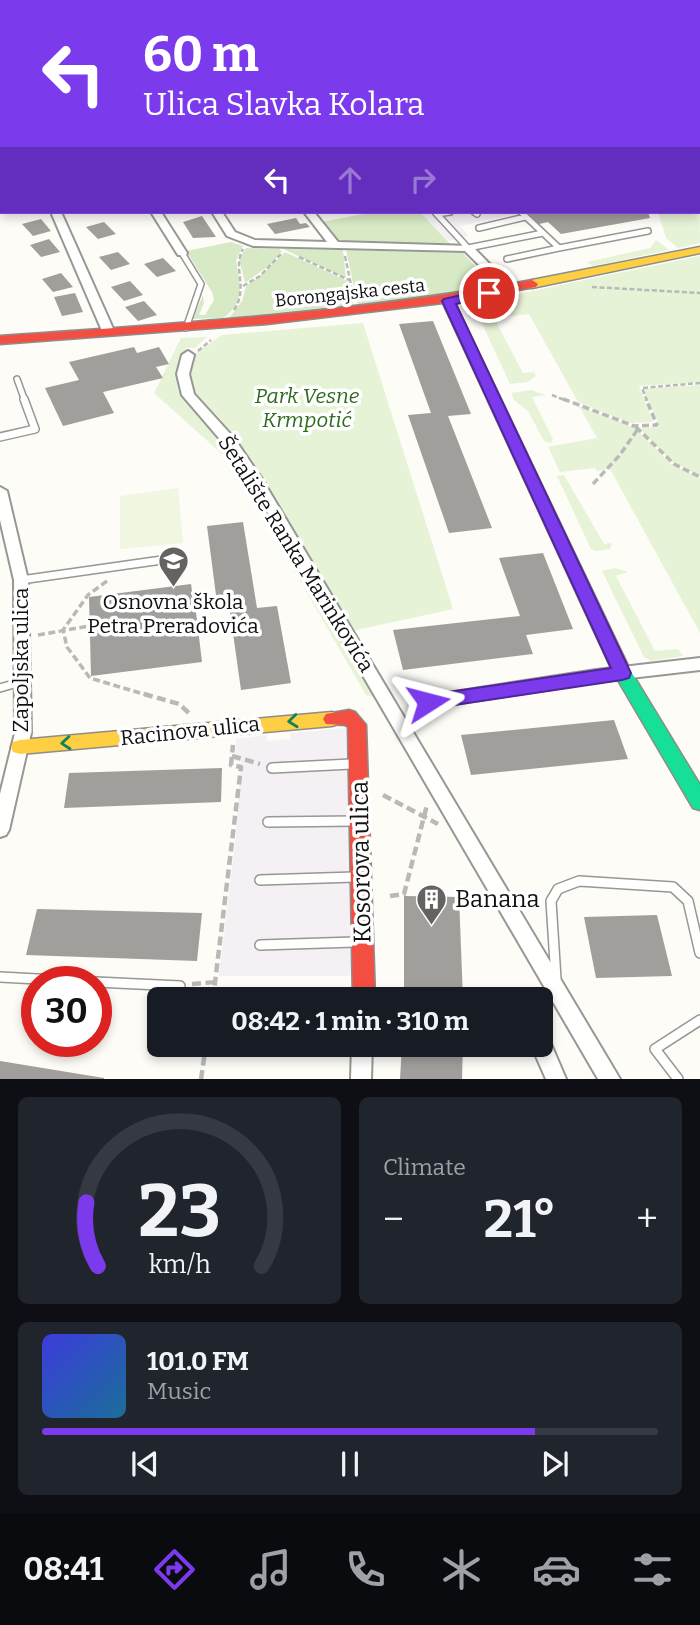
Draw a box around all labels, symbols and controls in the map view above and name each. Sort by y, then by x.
text: 60 m [143,25,259,84]
icon: left [28,28,119,119]
text: Ulica Slavka Kolara [143,85,425,123]
icon: left [258,161,296,199]
icon: ahead [331,161,369,199]
icon: right [404,161,442,199]
pin [459,263,519,323]
street label: Borongajska cesta [274,274,426,312]
icon: arrive [470,274,508,312]
park label: Park Vesne Krmpotić [255,383,360,433]
street label: Šetalište Ranka Marinkovića [212,431,380,677]
school or university icon: Osnovna škola Petra Preradovića [156,545,190,589]
street label: Zapoljska ulica [8,587,34,733]
place label: Osnovna škola Petra Preradovića [87,589,259,639]
position arrow [391,665,465,739]
street label: Racinova ulica [119,711,262,751]
one-way arrow [287,713,298,728]
one-way arrow [61,735,72,750]
street label: Kosorova ulica [346,781,376,943]
building icon: Banana [415,882,449,926]
place label: Banana [455,885,540,913]
speed limit sign: 30 [21,966,112,1057]
text: 08:42 · 1 min · 310 m [231,1006,469,1037]
text: Climate [383,1153,466,1181]
text: 23 [138,1169,221,1256]
text: 21° [484,1188,556,1251]
text: − [383,1196,404,1242]
text: + [636,1196,658,1242]
text: km/h [149,1250,211,1280]
text: 101.0 FM [147,1346,249,1377]
text: Music [147,1377,211,1405]
icon: previous [126,1445,164,1483]
icon: pause [331,1445,369,1483]
icon: next [536,1445,574,1483]
icon: directions [150,1545,199,1594]
icon: music [246,1545,295,1594]
icon: phone [341,1545,390,1594]
icon: climate [437,1545,486,1594]
icon: car [532,1545,581,1594]
icon: filters [628,1545,677,1594]
text: 08:41 [23,1550,104,1588]

